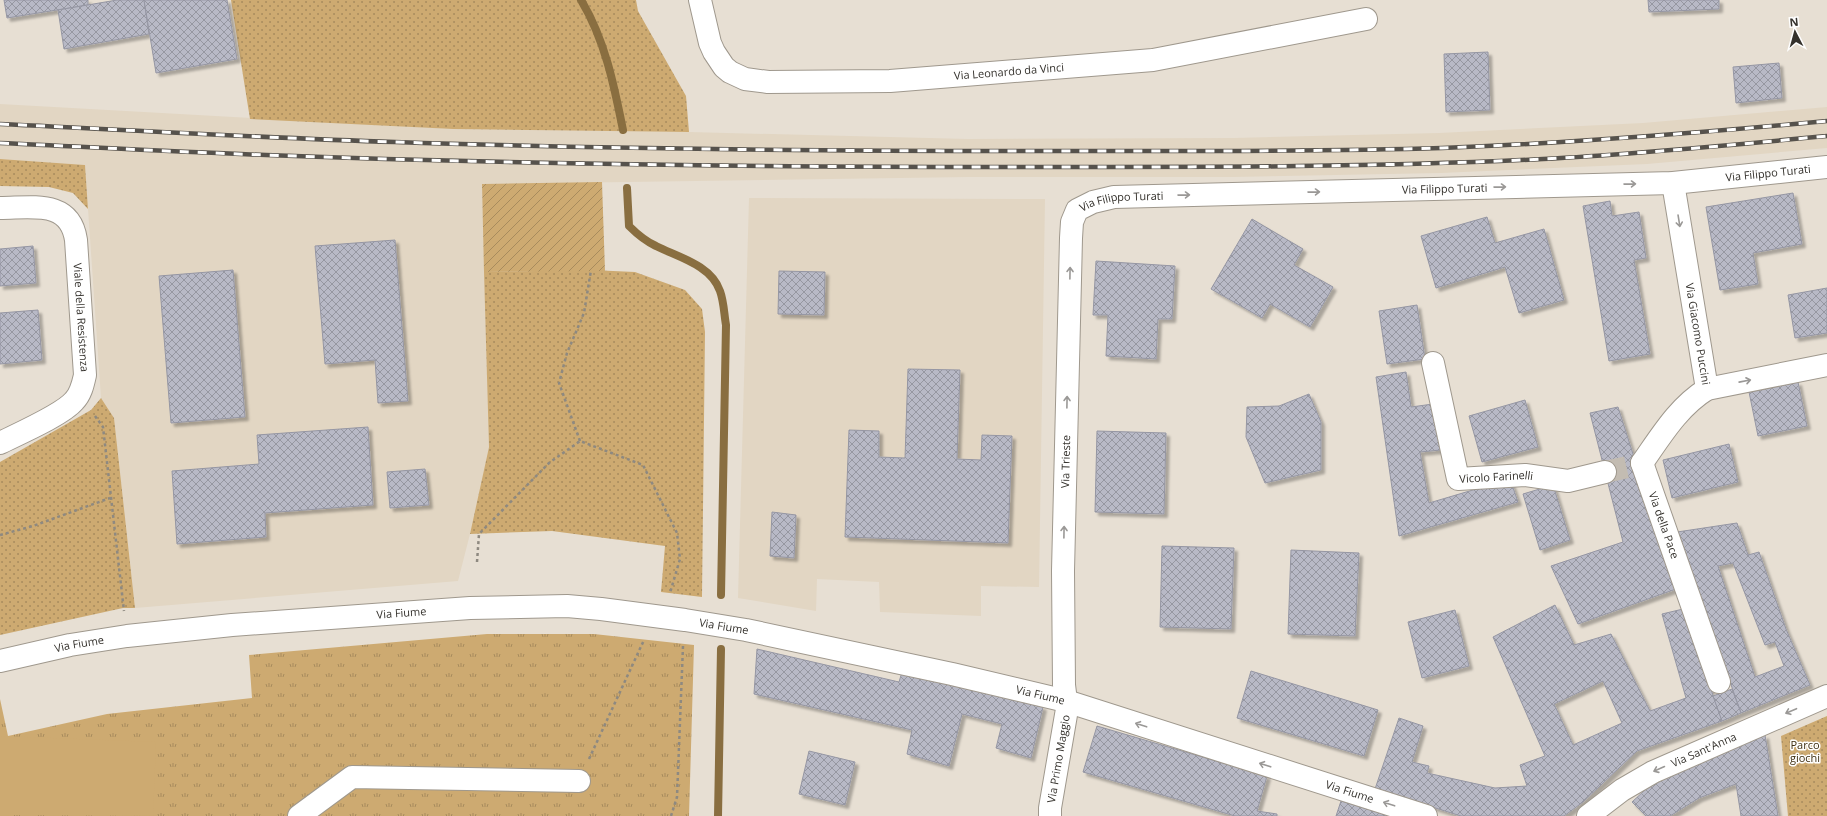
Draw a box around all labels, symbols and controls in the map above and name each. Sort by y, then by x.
north arrow [1775,12,1815,52]
text: N [1789,14,1799,29]
street label: Via Leonardo da Vinci [953,59,1065,83]
street label: Via Filippo Turati [1725,161,1811,185]
street label: Via Filippo Turati [1402,180,1488,197]
one-way arrow [1623,180,1636,188]
one-way arrow [1493,183,1506,191]
street label: Via Filippo Turati [1077,188,1164,215]
one-way arrow [1307,188,1320,196]
one-way arrow [1177,191,1190,199]
one-way arrow [1675,214,1683,227]
street label: Viale della Resistenza [71,262,93,372]
one-way arrow [1066,267,1074,280]
street label: Via Giacomo Puccini [1683,282,1714,386]
one-way arrow [1738,377,1751,385]
one-way arrow [1063,396,1071,409]
street label: Via Trieste [1057,435,1073,488]
street label: Vicolo Farinelli [1459,467,1534,486]
street label: Via della Pace [1646,490,1683,561]
one-way arrow [1060,526,1068,539]
street label: Via Fiume [376,603,427,622]
street label: Via Fiume [698,614,750,637]
street label: Via Fiume [53,632,105,655]
street label: Via Fiume [1015,681,1067,708]
one-way arrow [1786,708,1798,715]
street label: Via Primo Maggio [1043,713,1073,804]
one-way arrow [1135,721,1148,728]
street label: Via Sant'Anna [1668,728,1739,770]
park label: Parco giochi [1790,737,1820,765]
one-way arrow [1260,760,1272,768]
one-way arrow [1654,766,1666,774]
street label: Via Fiume [1324,776,1376,806]
one-way arrow [1383,800,1396,807]

